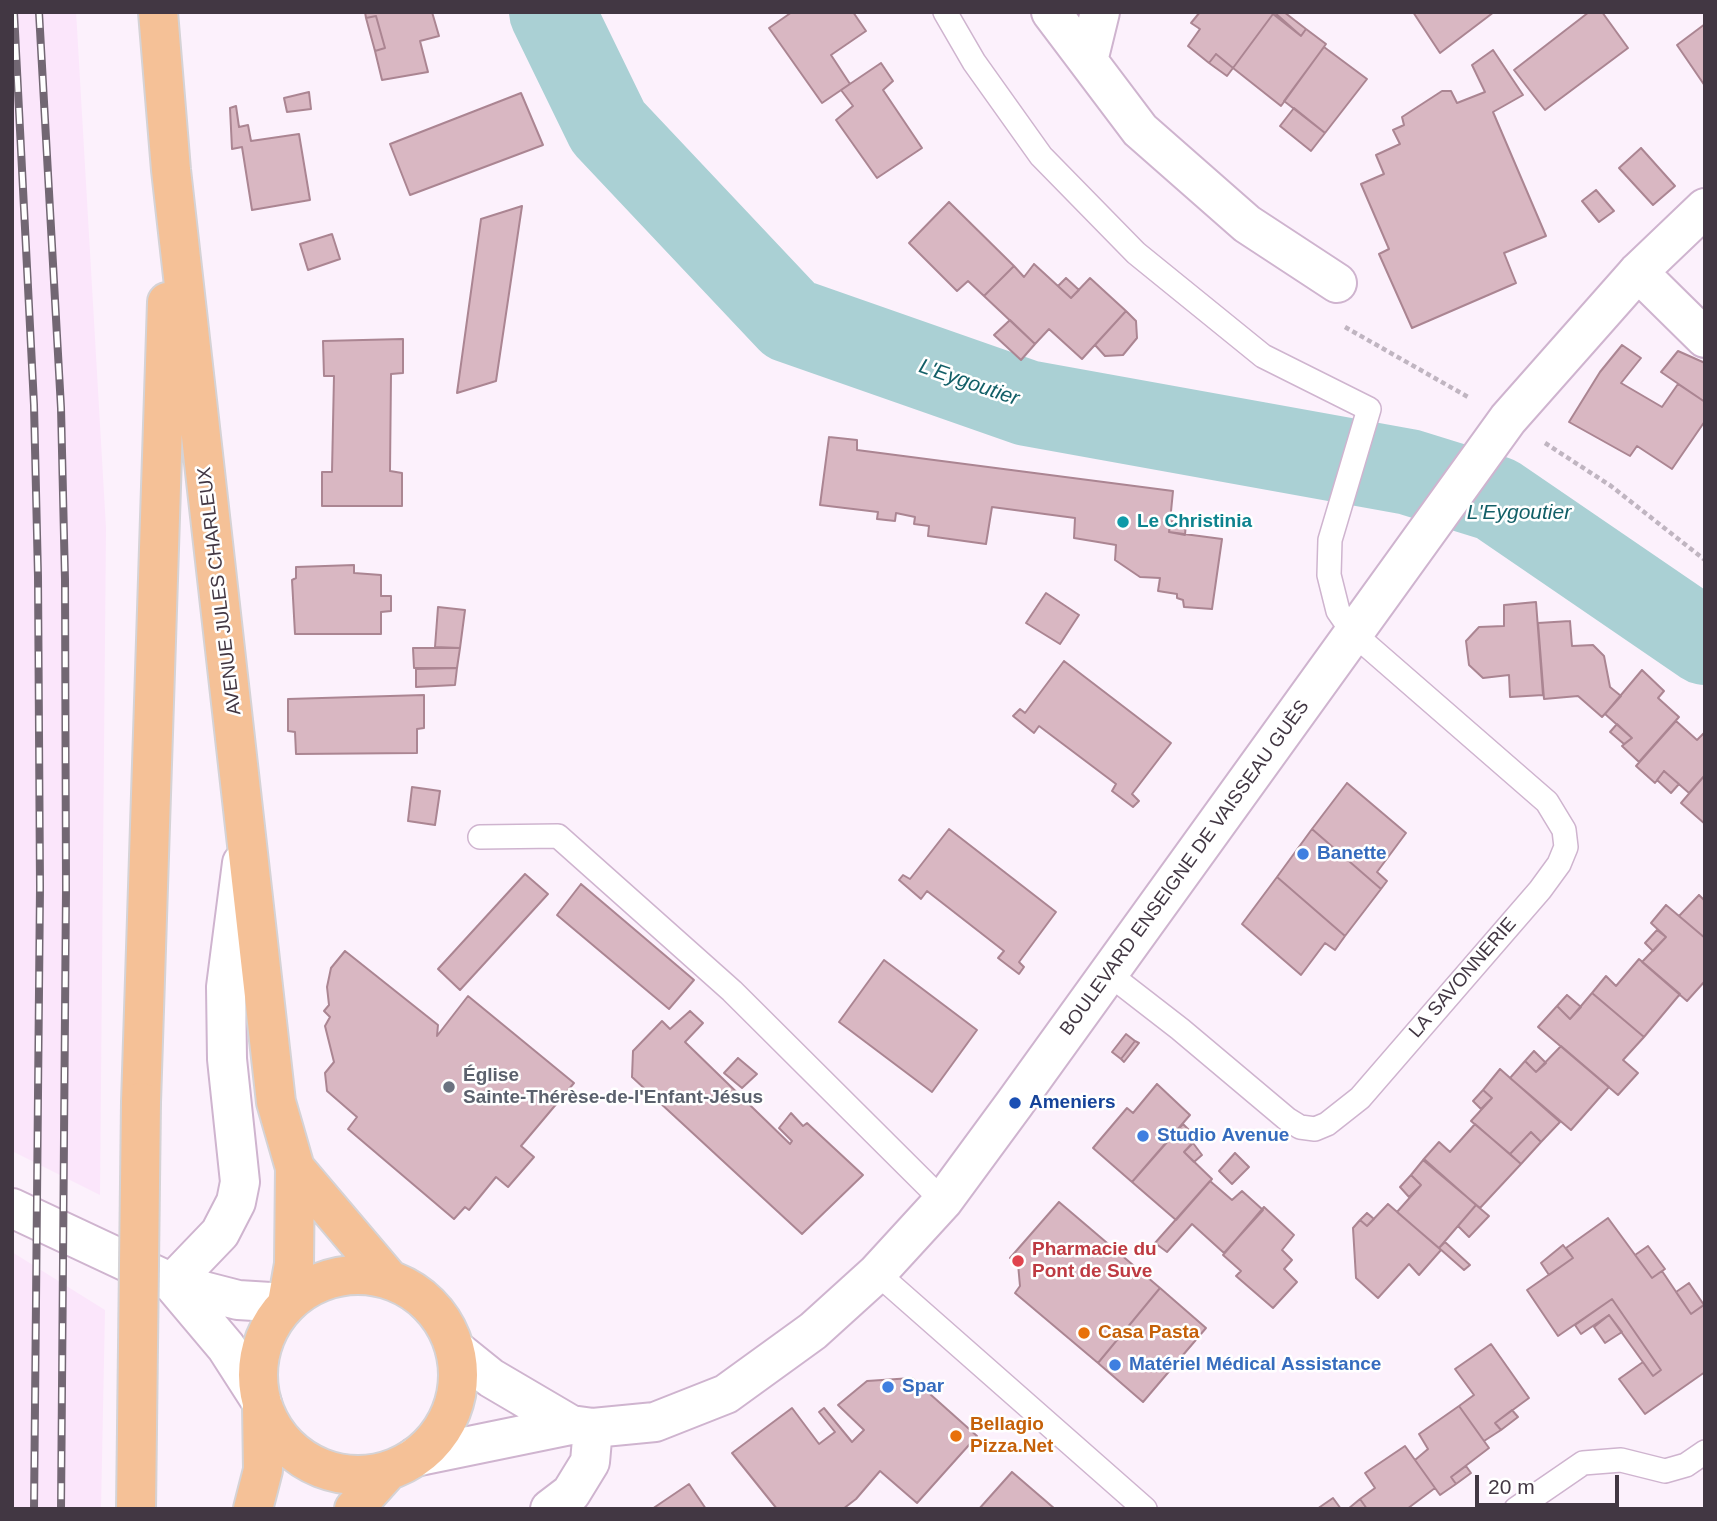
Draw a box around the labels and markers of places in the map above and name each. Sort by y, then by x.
place label: Le Christinia [1137,511,1252,533]
marker: Le Christinia [1115,514,1131,530]
place label: Banette [1317,843,1387,865]
marker: Banette [1295,846,1311,862]
place label: Église Sainte-Thérèse-de-l'Enfant-Jésus [463,1065,763,1109]
marker: Église Sainte-Thérèse-de-l'Enfant-Jésus [441,1079,457,1095]
place label: Ameniers [1029,1092,1116,1114]
marker: Ameniers [1007,1095,1023,1111]
place label: Studio Avenue [1157,1125,1289,1147]
marker: Studio Avenue [1135,1128,1151,1144]
place label: Pharmacie du Pont de Suve [1032,1239,1157,1283]
marker: Pharmacie du Pont de Suve [1010,1253,1026,1269]
place label: Casa Pasta [1098,1322,1199,1344]
marker: Casa Pasta [1076,1325,1092,1341]
place label: Matériel Médical Assistance [1129,1354,1381,1376]
marker: Matériel Médical Assistance [1107,1357,1123,1373]
place label: Spar [902,1376,944,1398]
marker: Spar [880,1379,896,1395]
place label: Bellagio Pizza.Net [970,1414,1053,1458]
marker: Bellagio Pizza.Net [948,1428,964,1444]

